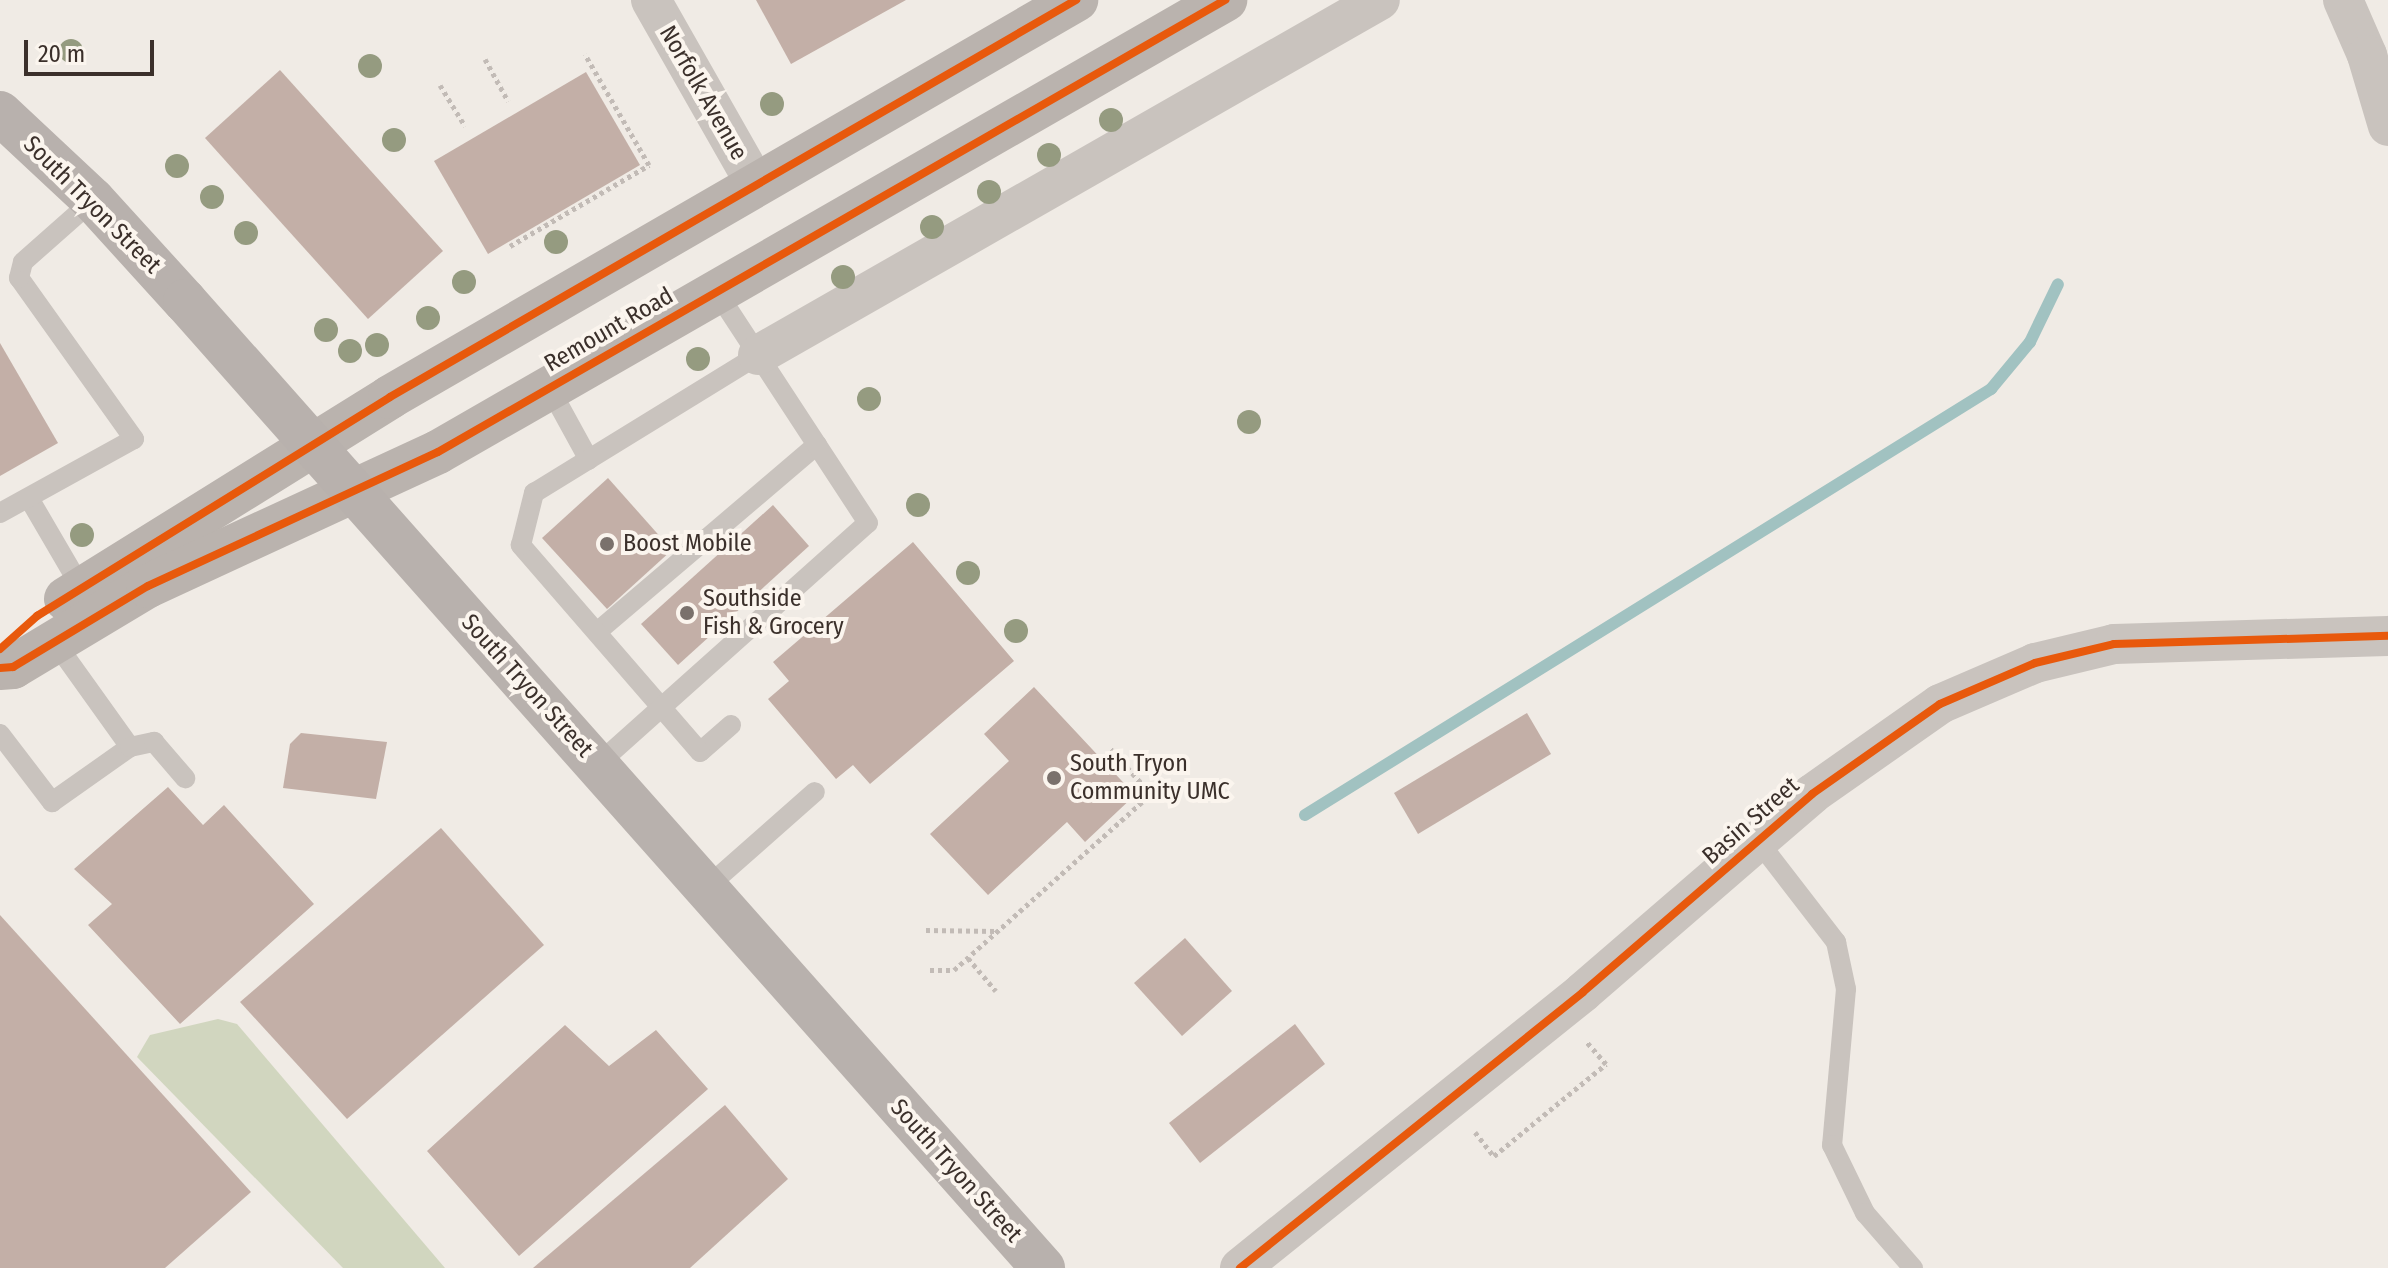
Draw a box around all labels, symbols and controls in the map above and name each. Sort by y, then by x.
street label: Norfolk Avenue [653,21,753,165]
scale bar [28,24,158,74]
text: 20 m [38,40,85,68]
street label: South Tryon Street [17,130,167,280]
street label: Remount Road [539,282,679,378]
place label: Boost Mobile [623,530,752,558]
marker: Boost Mobile [598,535,616,553]
place label: Southside Fish & Grocery [703,585,844,641]
marker: Southside Fish & Grocery [678,604,696,622]
street label: South Tryon Street [455,609,599,763]
place label: South Tryon Community UMC [1070,750,1230,806]
marker: South Tryon Community UMC [1045,769,1063,787]
street label: Basin Street [1697,771,1805,871]
street label: South Tryon Street [884,1094,1028,1248]

